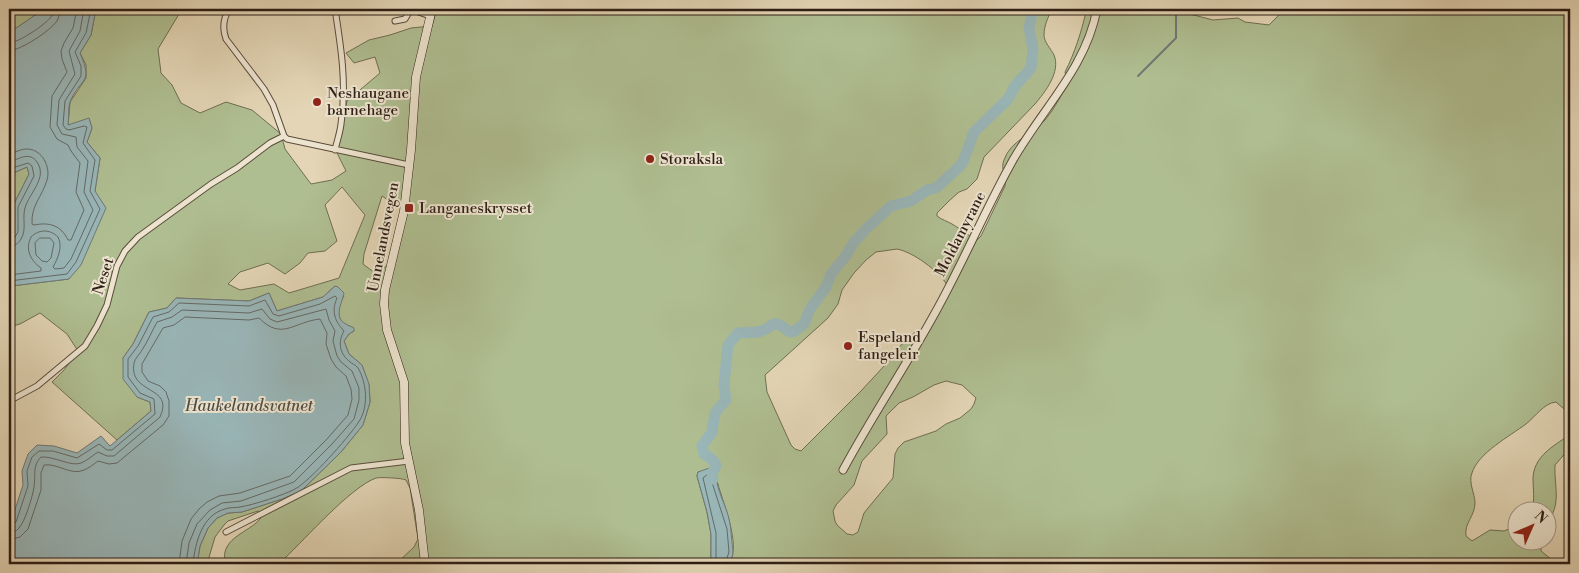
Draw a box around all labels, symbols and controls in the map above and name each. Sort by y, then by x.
place label: Neshaugane barnehage [327,84,409,120]
marker: Neshaugane barnehage [311,96,323,108]
place label: Storaksla [660,150,724,169]
marker: Storaksla [644,153,656,165]
street label: Unnelandsvegen [364,181,403,294]
street label: Moldamyrane [931,188,990,280]
place label: Langaneskrysset [419,199,533,218]
marker: Langaneskrysset [403,202,415,214]
street label: Neset [89,254,119,297]
place label: Espeland fangeleir [858,328,921,364]
marker: Espeland fangeleir [842,340,854,352]
water label: Haukelandsvatnet [184,396,314,416]
north arrow [1506,500,1556,550]
text: N [1530,507,1551,528]

